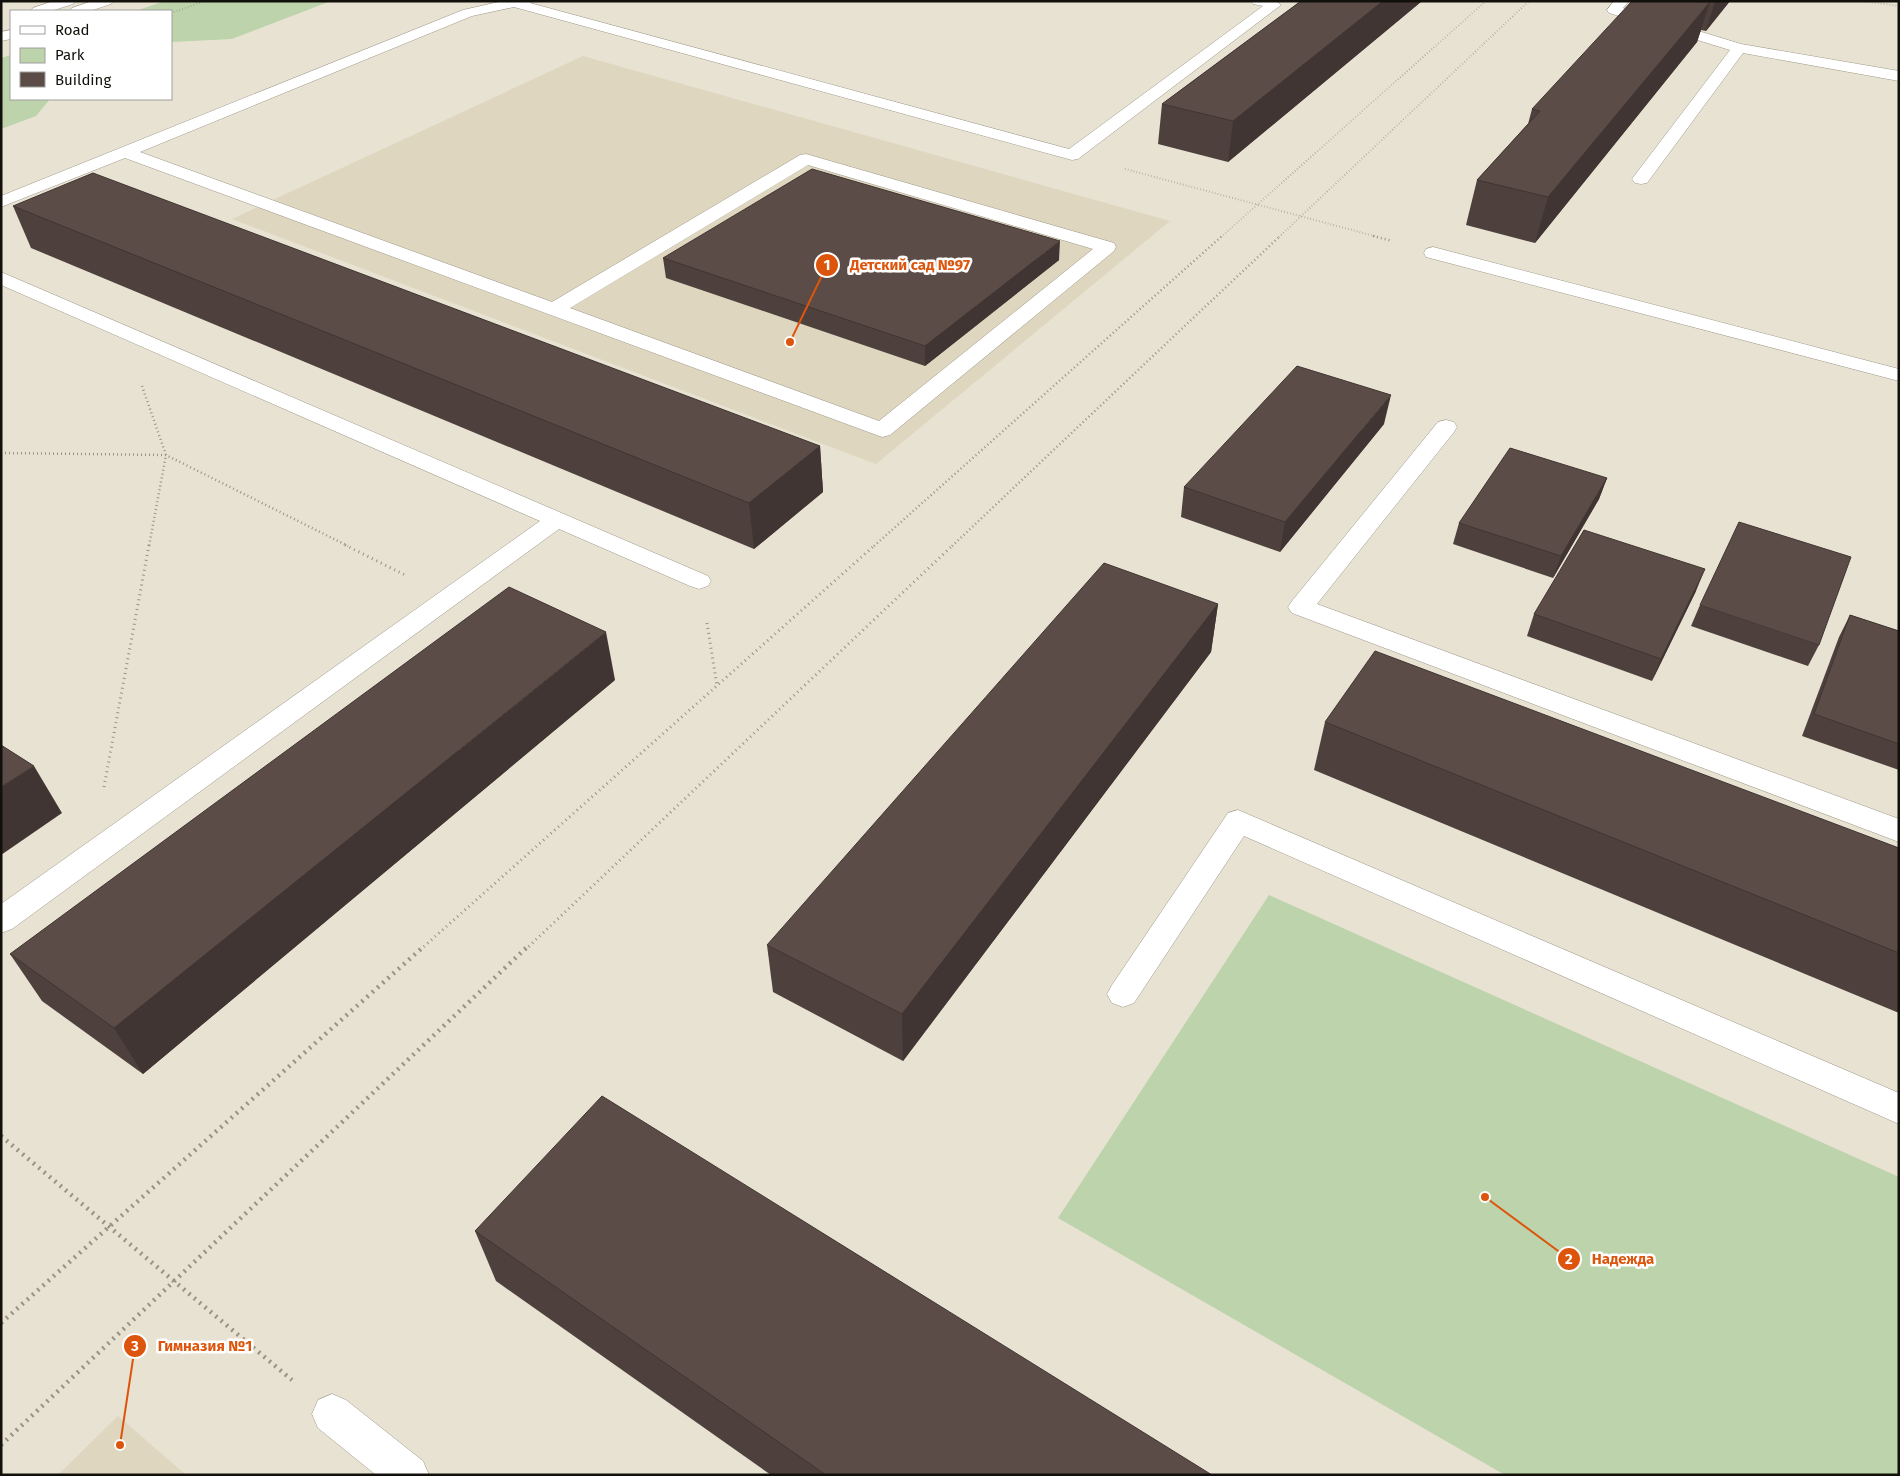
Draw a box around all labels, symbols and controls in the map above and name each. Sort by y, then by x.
legend [10,10,172,100]
text: Road [55,21,90,39]
text: Park [55,46,85,64]
text: Building [55,71,111,89]
callout: Детский сад №97 [815,250,980,280]
text: 1 [824,256,830,274]
text: Детский сад №97 [849,256,970,274]
callout: Надежда [1557,1244,1664,1274]
text: 2 [1565,1250,1573,1268]
text: Надежда [1592,1250,1654,1268]
callout: Гимназия №1 [123,1331,262,1361]
text: 3 [130,1337,139,1355]
text: Гимназия №1 [158,1337,252,1355]

